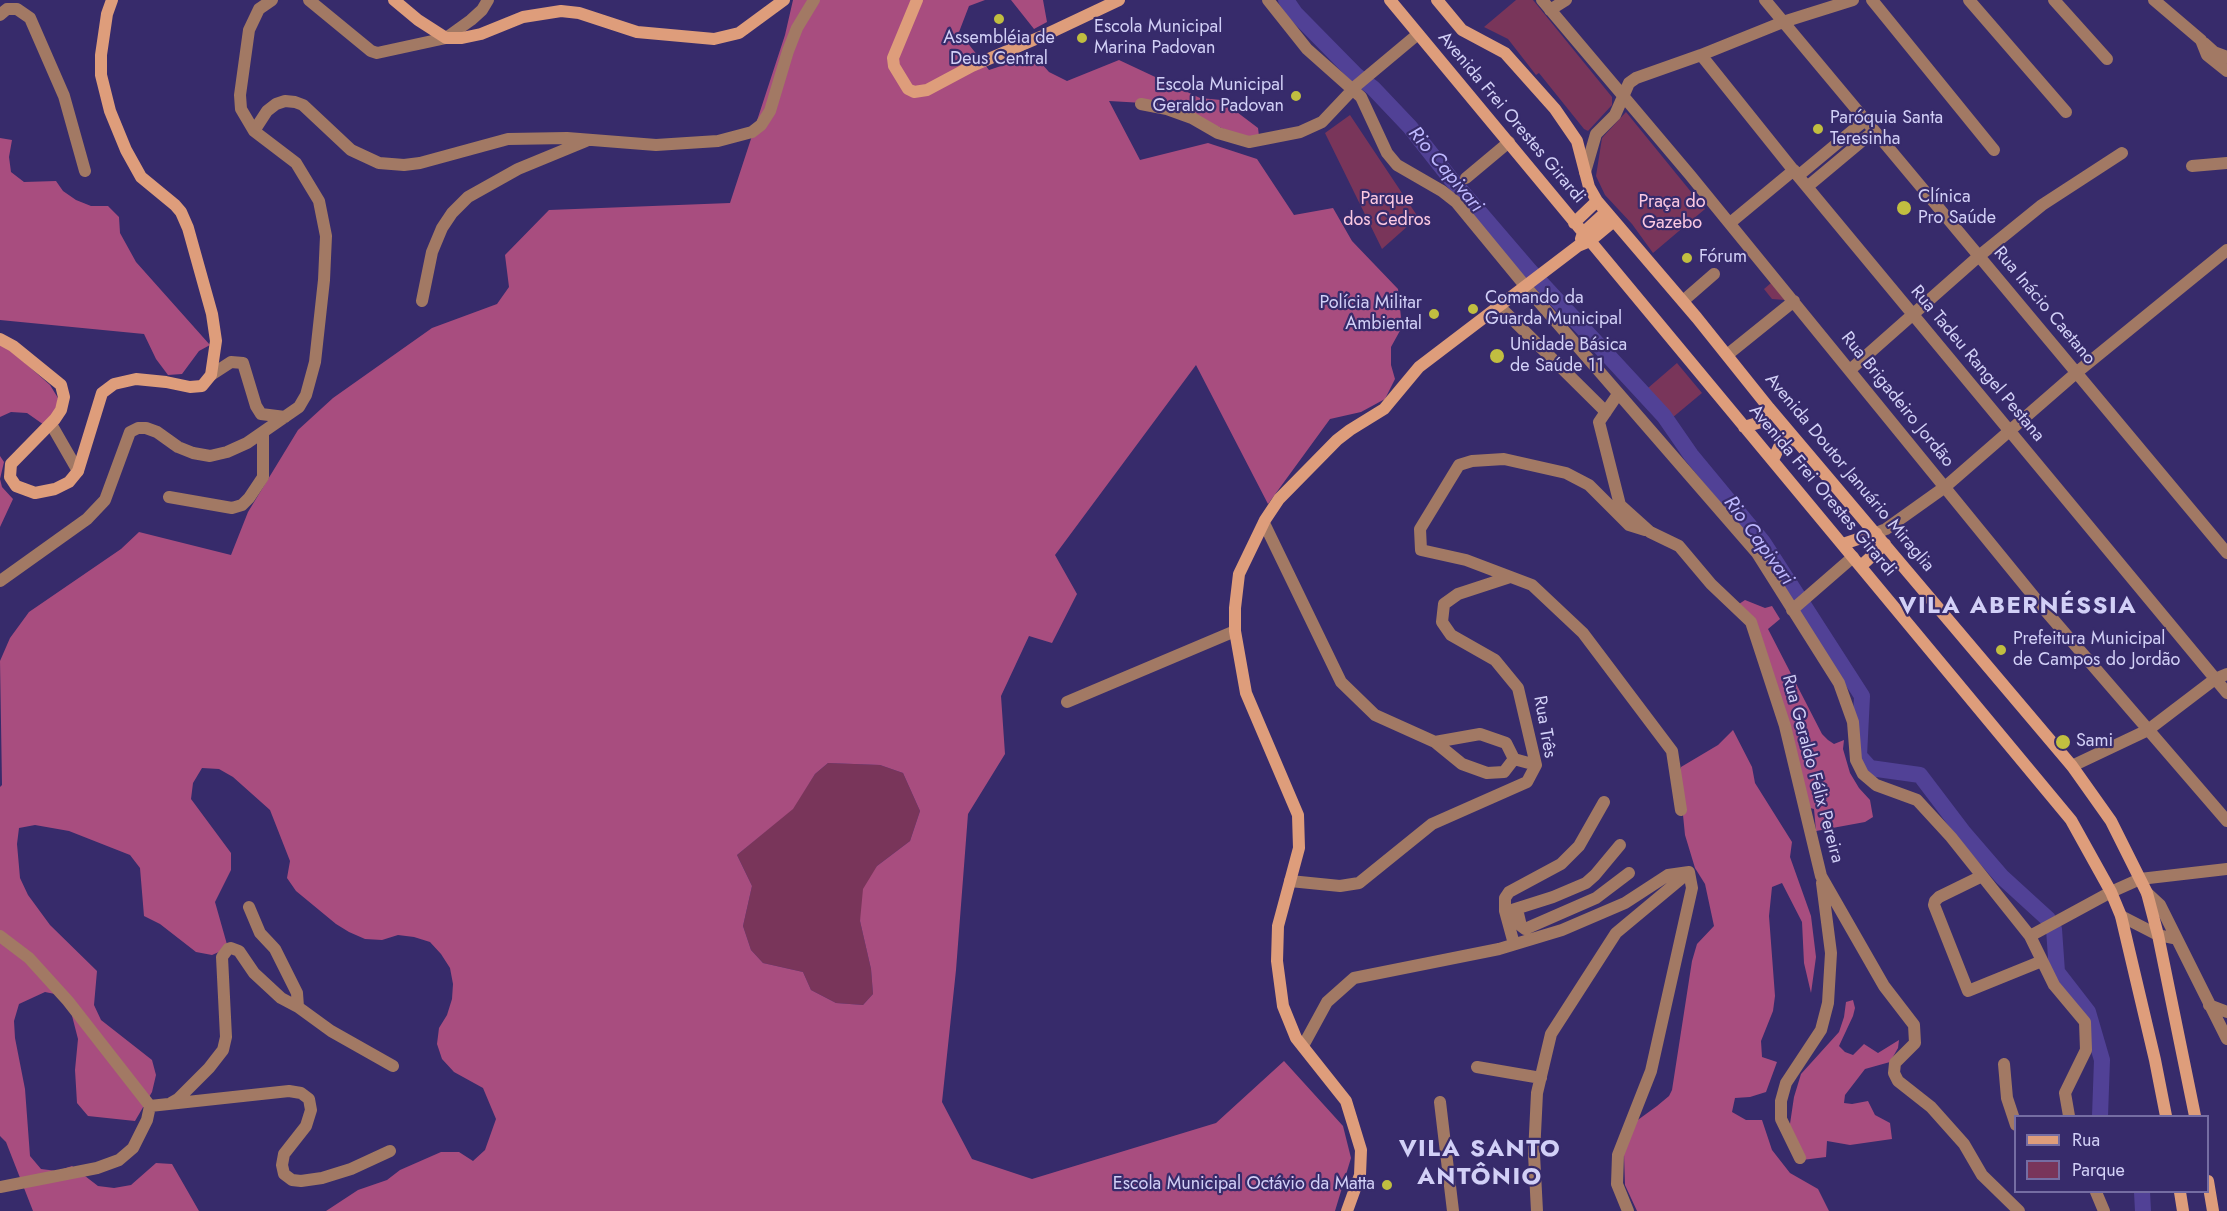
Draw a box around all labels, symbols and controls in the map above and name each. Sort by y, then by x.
marker: Assembléia de Deus Central [992,12,1006,26]
place label: Escola Municipal Marina Padovan [1094,17,1222,60]
place label: Assembléia de Deus Central [943,28,1055,70]
street label: Avenida Frei Orestes Girardi [1433,28,1589,208]
marker: Escola Municipal Marina Padovan [1075,31,1089,45]
place label: Escola Municipal Geraldo Padovan [1152,75,1284,118]
marker: Escola Municipal Geraldo Padovan [1289,89,1303,103]
place label: Paróquia Santa Teresinha [1830,108,1943,150]
water label: Rio Capivari [1402,122,1488,218]
marker: Paróquia Santa Teresinha [1811,122,1825,136]
place label: Clínica Pro Saúde [1918,187,1996,230]
park label: Parque dos Cedros [1343,189,1431,232]
park label: Praça do Gazebo [1638,192,1706,234]
marker: Clínica Pro Saúde [1895,199,1913,217]
street label: Rua Inácio Caetano [1988,243,2100,369]
place label: Fórum [1699,247,1747,269]
marker: Fórum [1680,251,1694,265]
street label: Rua Tadeu Rangel Pestana [1905,281,2049,447]
place label: Comando da Guarda Municipal [1485,288,1622,330]
place label: Polícia Militar Ambiental [1319,293,1422,336]
marker: Comando da Guarda Municipal [1466,302,1480,316]
marker: Polícia Militar Ambiental [1427,307,1441,321]
street label: Rua Brigadeiro Jordão [1836,328,1958,472]
place label: Unidade Básica de Saúde 11 [1510,335,1627,378]
marker: Unidade Básica de Saúde 11 [1488,347,1506,365]
street label: Avenida Doutor Januário Miraglia [1760,369,1938,577]
street label: Avenida Frei Orestes Girardi [1744,401,1900,581]
water label: Rio Capivari [1718,492,1798,590]
district label: VILA ABERNÉSSIA [1899,593,2137,621]
place label: Prefeitura Municipal de Campos do Jordão [2013,629,2180,672]
marker: Prefeitura Municipal de Campos do Jordão [1994,643,2008,657]
street label: Rua Geraldo Félix Pereira [1776,672,1848,866]
street label: Rua Três [1528,694,1560,760]
place label: Sami [2076,731,2113,753]
marker: Sami [2054,733,2072,751]
legend [2014,1115,2209,1193]
text: Rua [2072,1127,2100,1153]
district label: VILA SANTO ANTÔNIO [1399,1136,1561,1192]
text: Parque [2072,1157,2125,1183]
place label: Escola Municipal Octávio da Matta [1113,1174,1375,1196]
marker: Escola Municipal Octávio da Matta [1380,1178,1394,1192]

